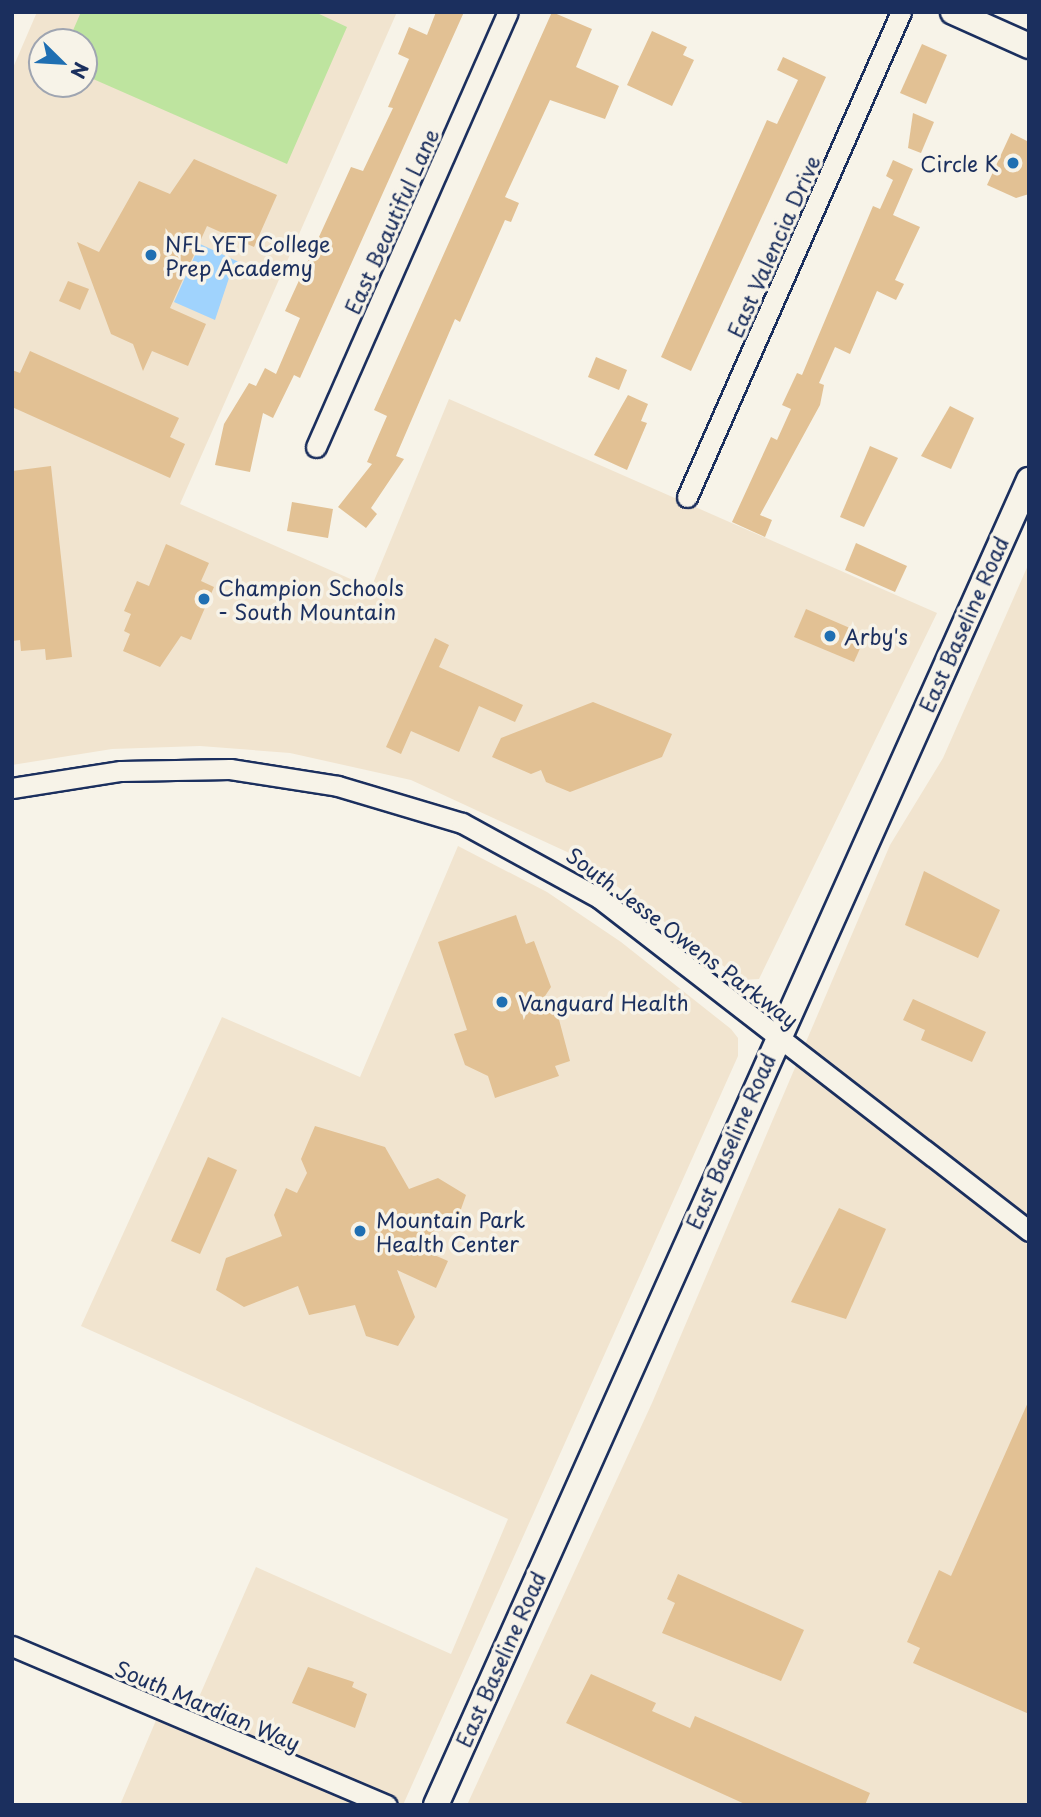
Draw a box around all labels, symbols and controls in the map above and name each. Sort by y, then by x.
north arrow [28,28,98,98]
text: N [65,58,96,83]
street label: East Beautiful Lane [339,125,443,317]
place label: Circle K [918,150,999,176]
street label: East Valencia Drive [722,152,824,340]
marker: Circle K [1005,155,1021,171]
place label: NFL YET College Prep Academy [165,230,333,280]
marker: NFL YET College Prep Academy [143,247,159,263]
street label: East Baseline Road [912,531,1014,717]
place label: Champion Schools - South Mountain [218,574,403,624]
marker: Champion Schools - South Mountain [196,591,212,607]
place label: Arby's [844,623,908,649]
marker: Arby's [822,628,838,644]
street label: South Jesse Owens Parkway [561,841,805,1033]
place label: Vanguard Health [518,989,691,1015]
marker: Vanguard Health [492,992,512,1012]
street label: East Baseline Road [679,1048,781,1234]
place label: Mountain Park Health Center [376,1206,526,1256]
marker: Mountain Park Health Center [350,1221,370,1241]
street label: East Baseline Road [449,1566,551,1752]
street label: South Mardian Way [111,1654,305,1756]

